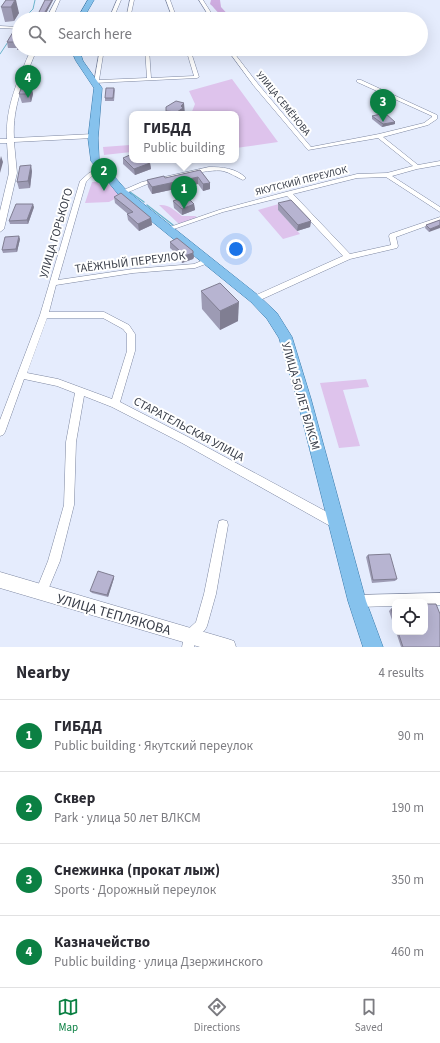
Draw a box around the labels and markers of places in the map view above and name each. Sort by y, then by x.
pin: 4 [15,65,41,98]
pin: 3 [370,89,396,122]
pin: 2 [91,158,117,191]
pin: 1 [171,176,197,209]

